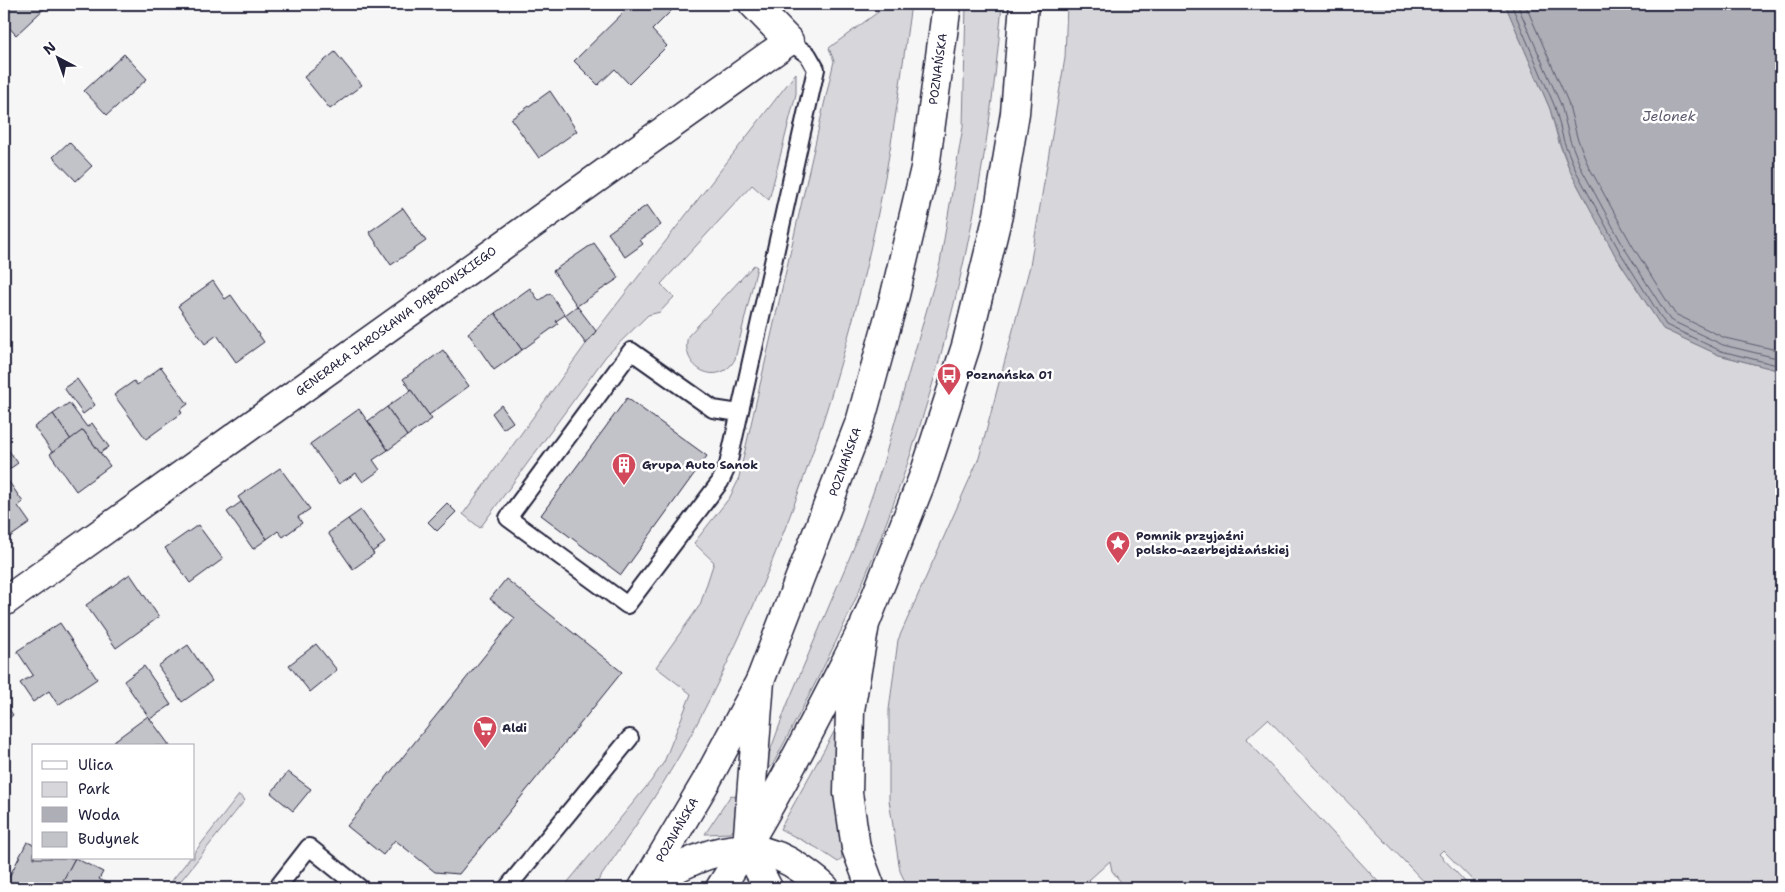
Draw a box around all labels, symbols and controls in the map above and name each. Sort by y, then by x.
north arrow [32,32,82,82]
street label: POZNAŃSKA [925,32,951,106]
text: N [39,38,60,59]
water label: Jelonek [1642,107,1696,125]
street label: GENERAŁA JAROSŁAWA DĄBROWSKIEGO [292,243,500,399]
bus stop icon: Poznańska 01 [936,362,962,396]
place label: Poznańska 01 [966,367,1052,383]
street label: POZNAŃSKA [825,425,865,499]
building icon: Grupa Auto Sanok [611,452,637,486]
place label: Grupa Auto Sanok [642,457,758,473]
place label: Pomnik przyjaźni polsko-azerbejdżańskiej [1136,528,1289,558]
place icon: Pomnik przyjaźni polsko-azerbejdżańskiej [1105,530,1131,564]
supermarket icon: Aldi [472,715,498,749]
place label: Aldi [502,720,527,736]
legend [32,744,195,860]
text: Ulica [78,755,114,775]
text: Park [78,779,110,799]
street label: POZNAŃSKA [652,794,702,865]
text: Woda [78,805,120,825]
text: Budynek [78,829,139,849]

